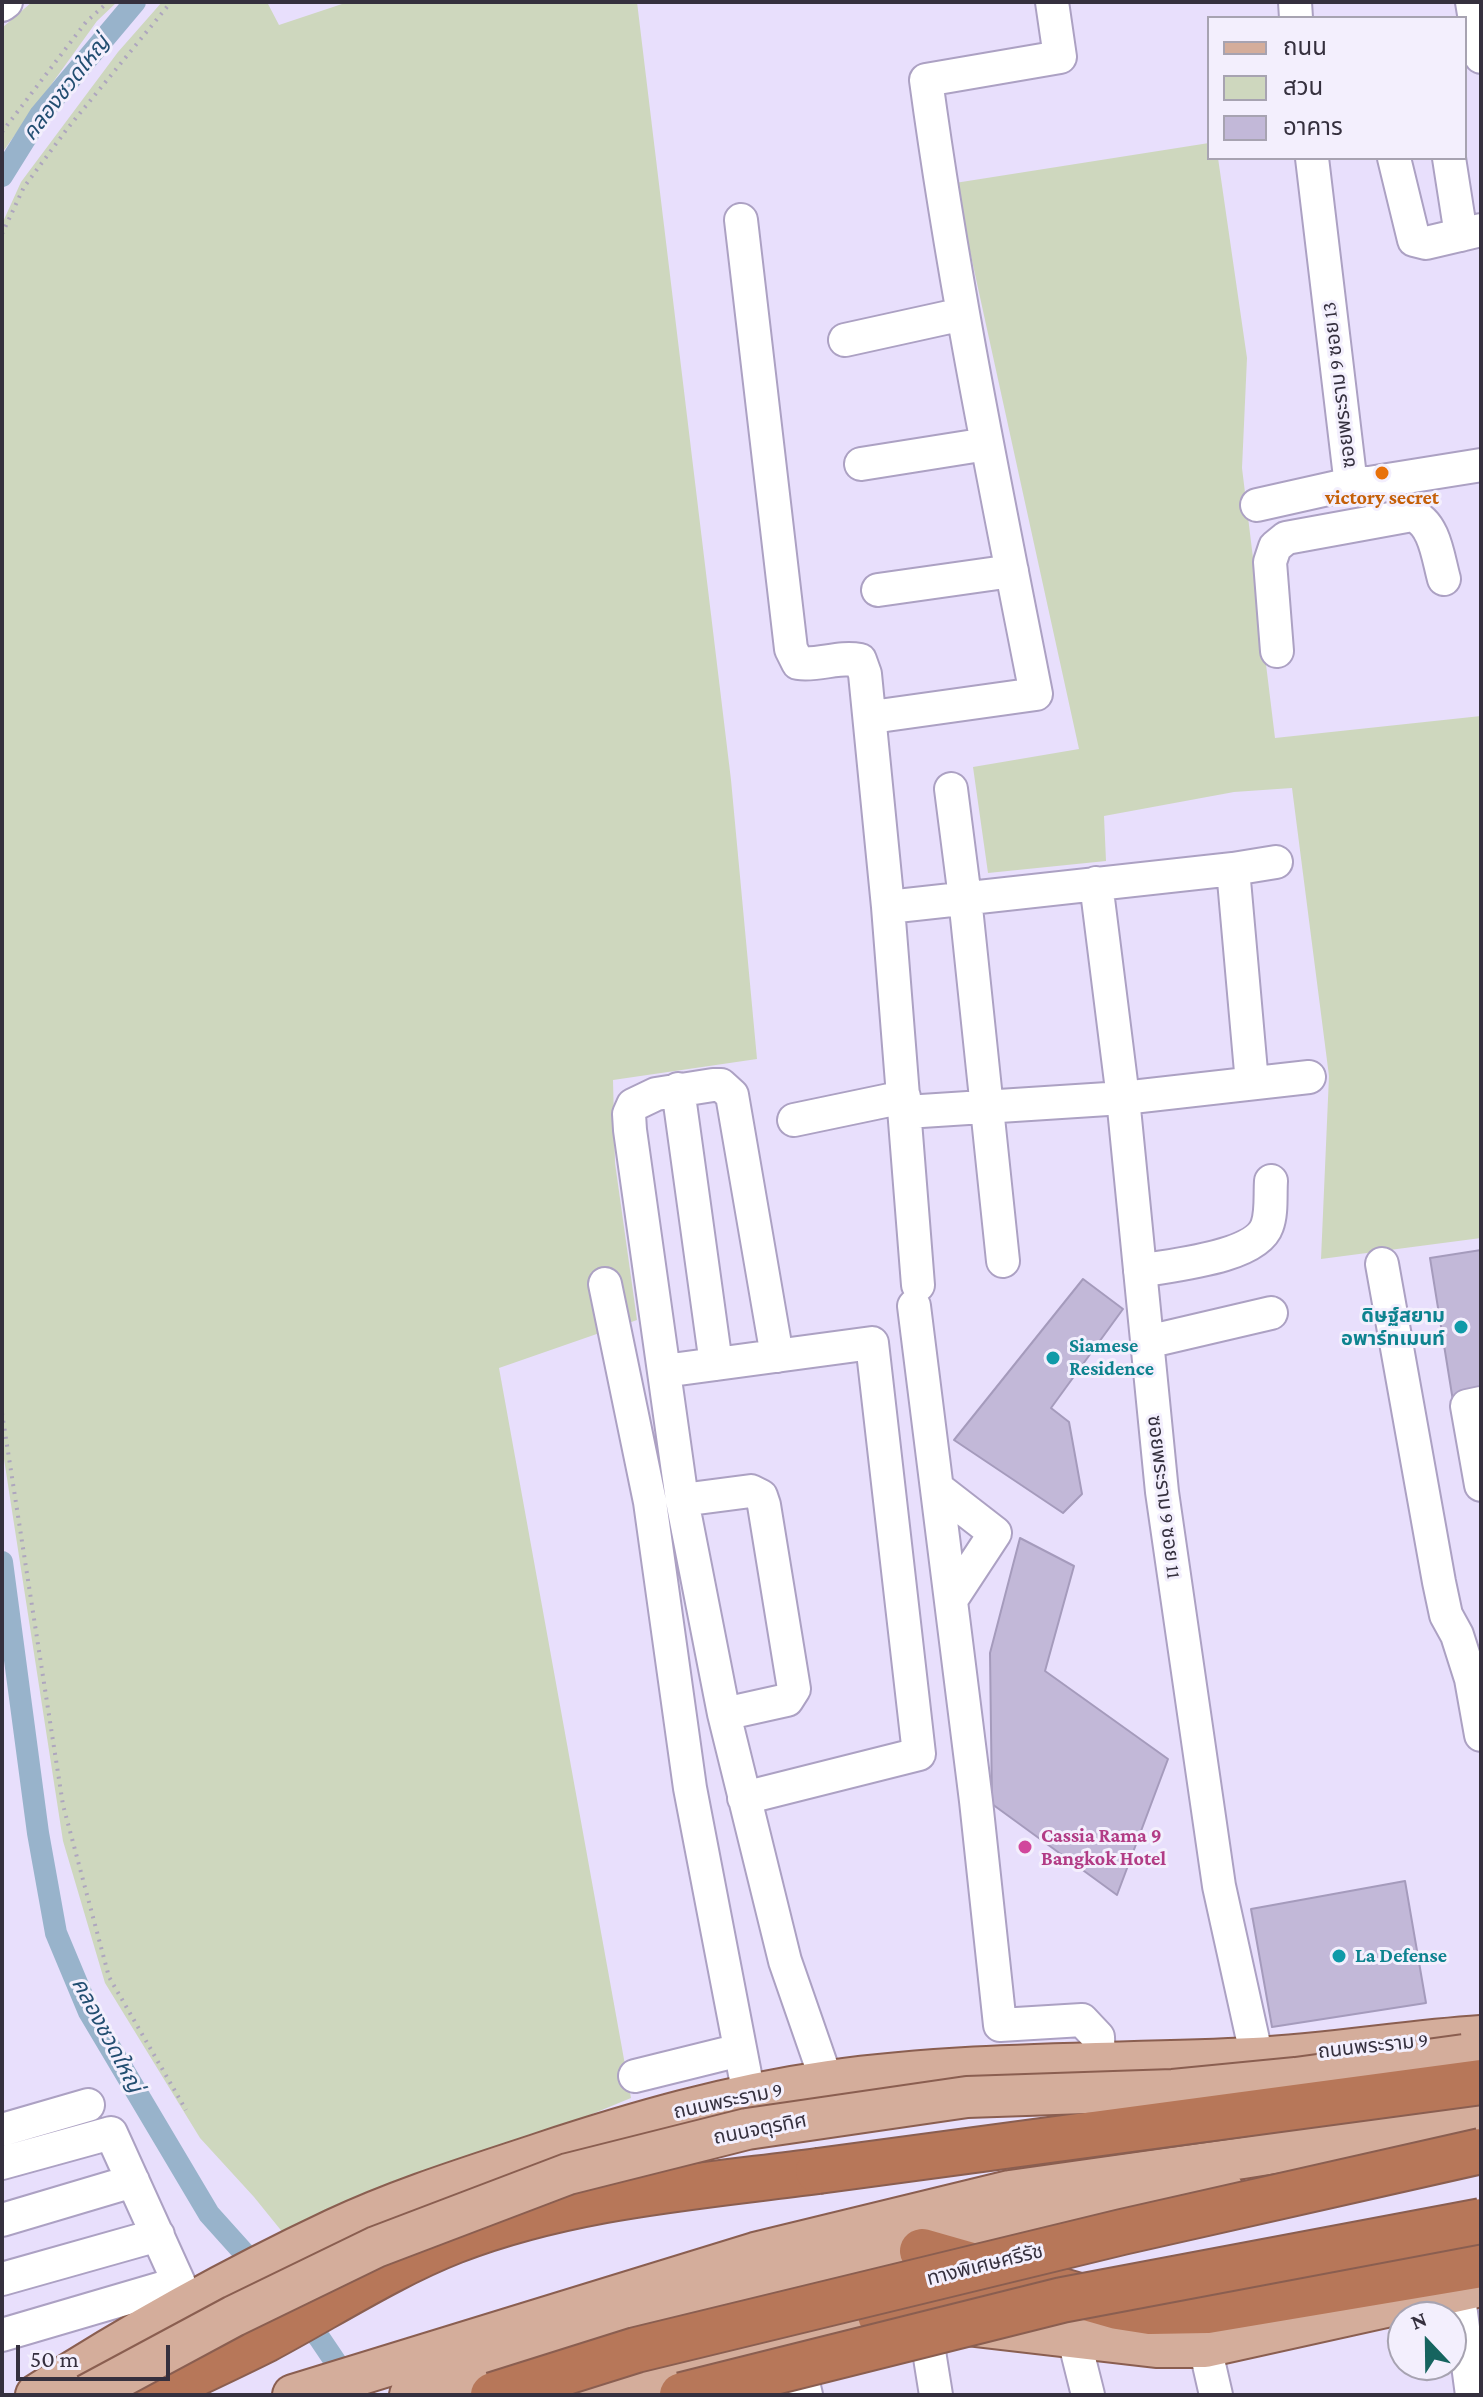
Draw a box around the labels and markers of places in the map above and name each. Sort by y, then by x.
marker: victory secret [1373,464,1391,482]
place label: victory secret [1325,486,1439,510]
place label: ดิษฐ์สยาม อพาร์ทเมนท์ [1341,1304,1445,1351]
marker: ดิษฐ์สยาม อพาร์ทเมนท์ [1452,1318,1470,1336]
place label: Siamese Residence [1069,1334,1154,1381]
marker: Siamese Residence [1044,1349,1062,1367]
place label: Cassia Rama 9 Bangkok Hotel [1041,1824,1166,1871]
marker: Cassia Rama 9 Bangkok Hotel [1016,1838,1034,1856]
place label: La Defense [1355,1944,1447,1968]
marker: La Defense [1330,1947,1348,1965]

